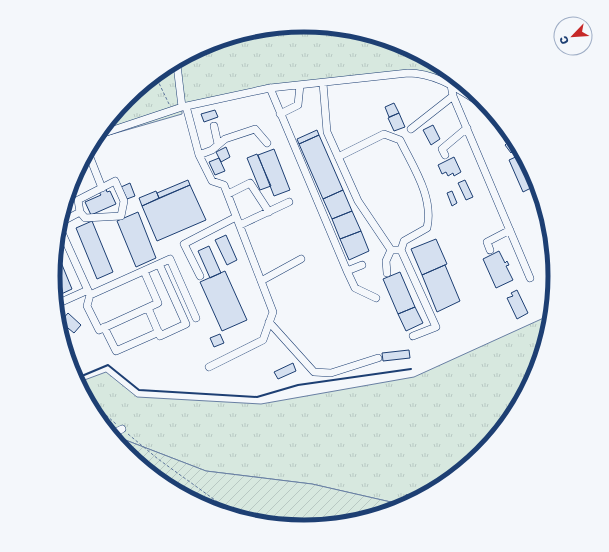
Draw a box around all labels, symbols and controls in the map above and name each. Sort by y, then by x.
north arrow [553,16,593,56]
text: С [557,34,572,46]

